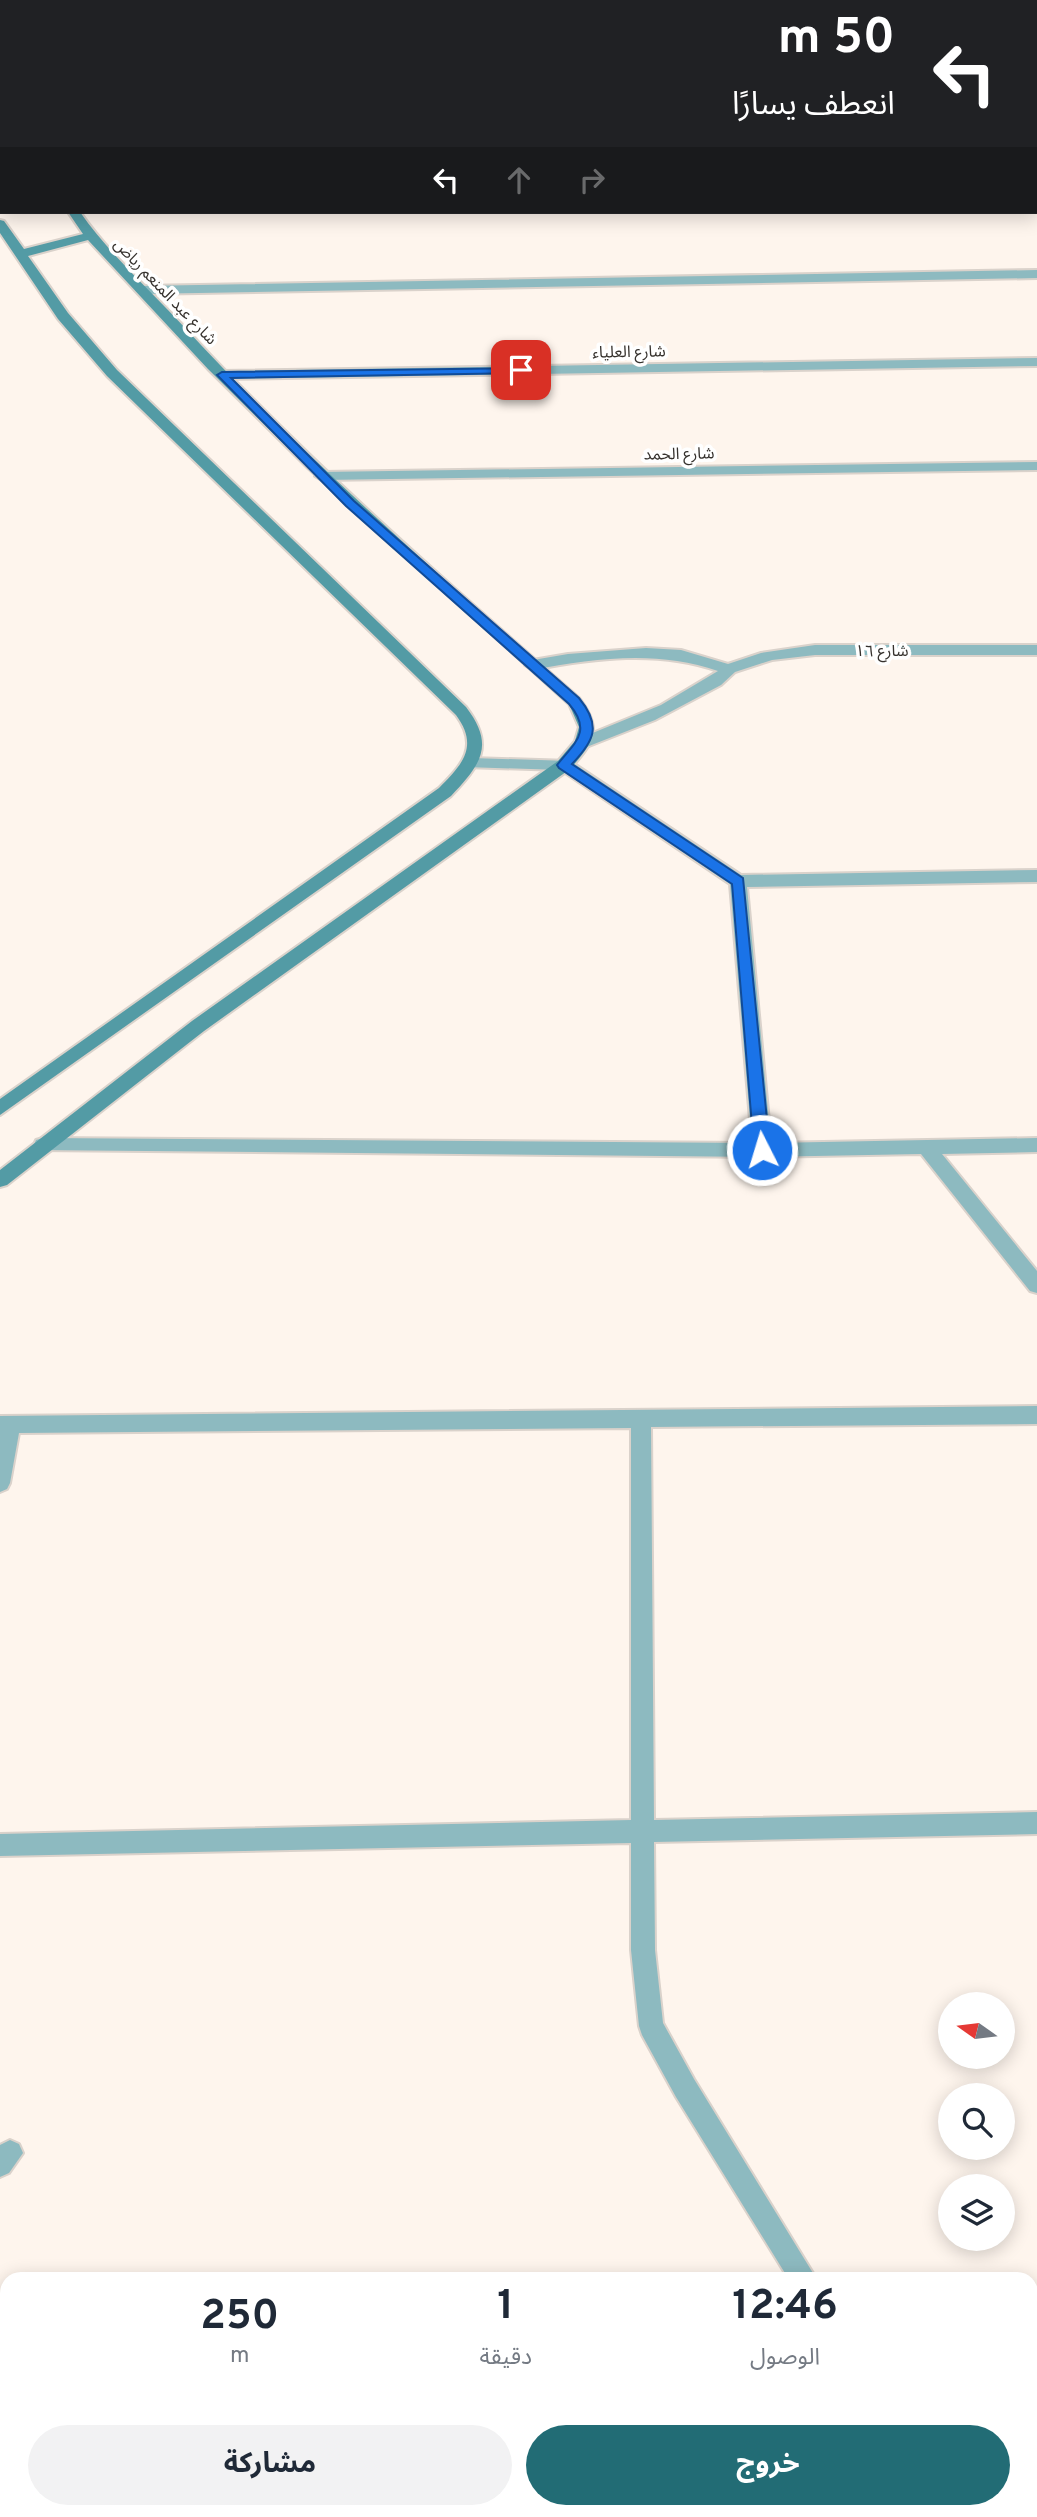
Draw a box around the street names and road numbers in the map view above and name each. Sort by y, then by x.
street label: شارع عبد المنعم رياض [108,235,220,350]
street label: شارع العلياء [592,342,666,365]
street label: شارع الحمد [643,444,715,467]
street label: شارع ١٦ [855,642,909,663]

